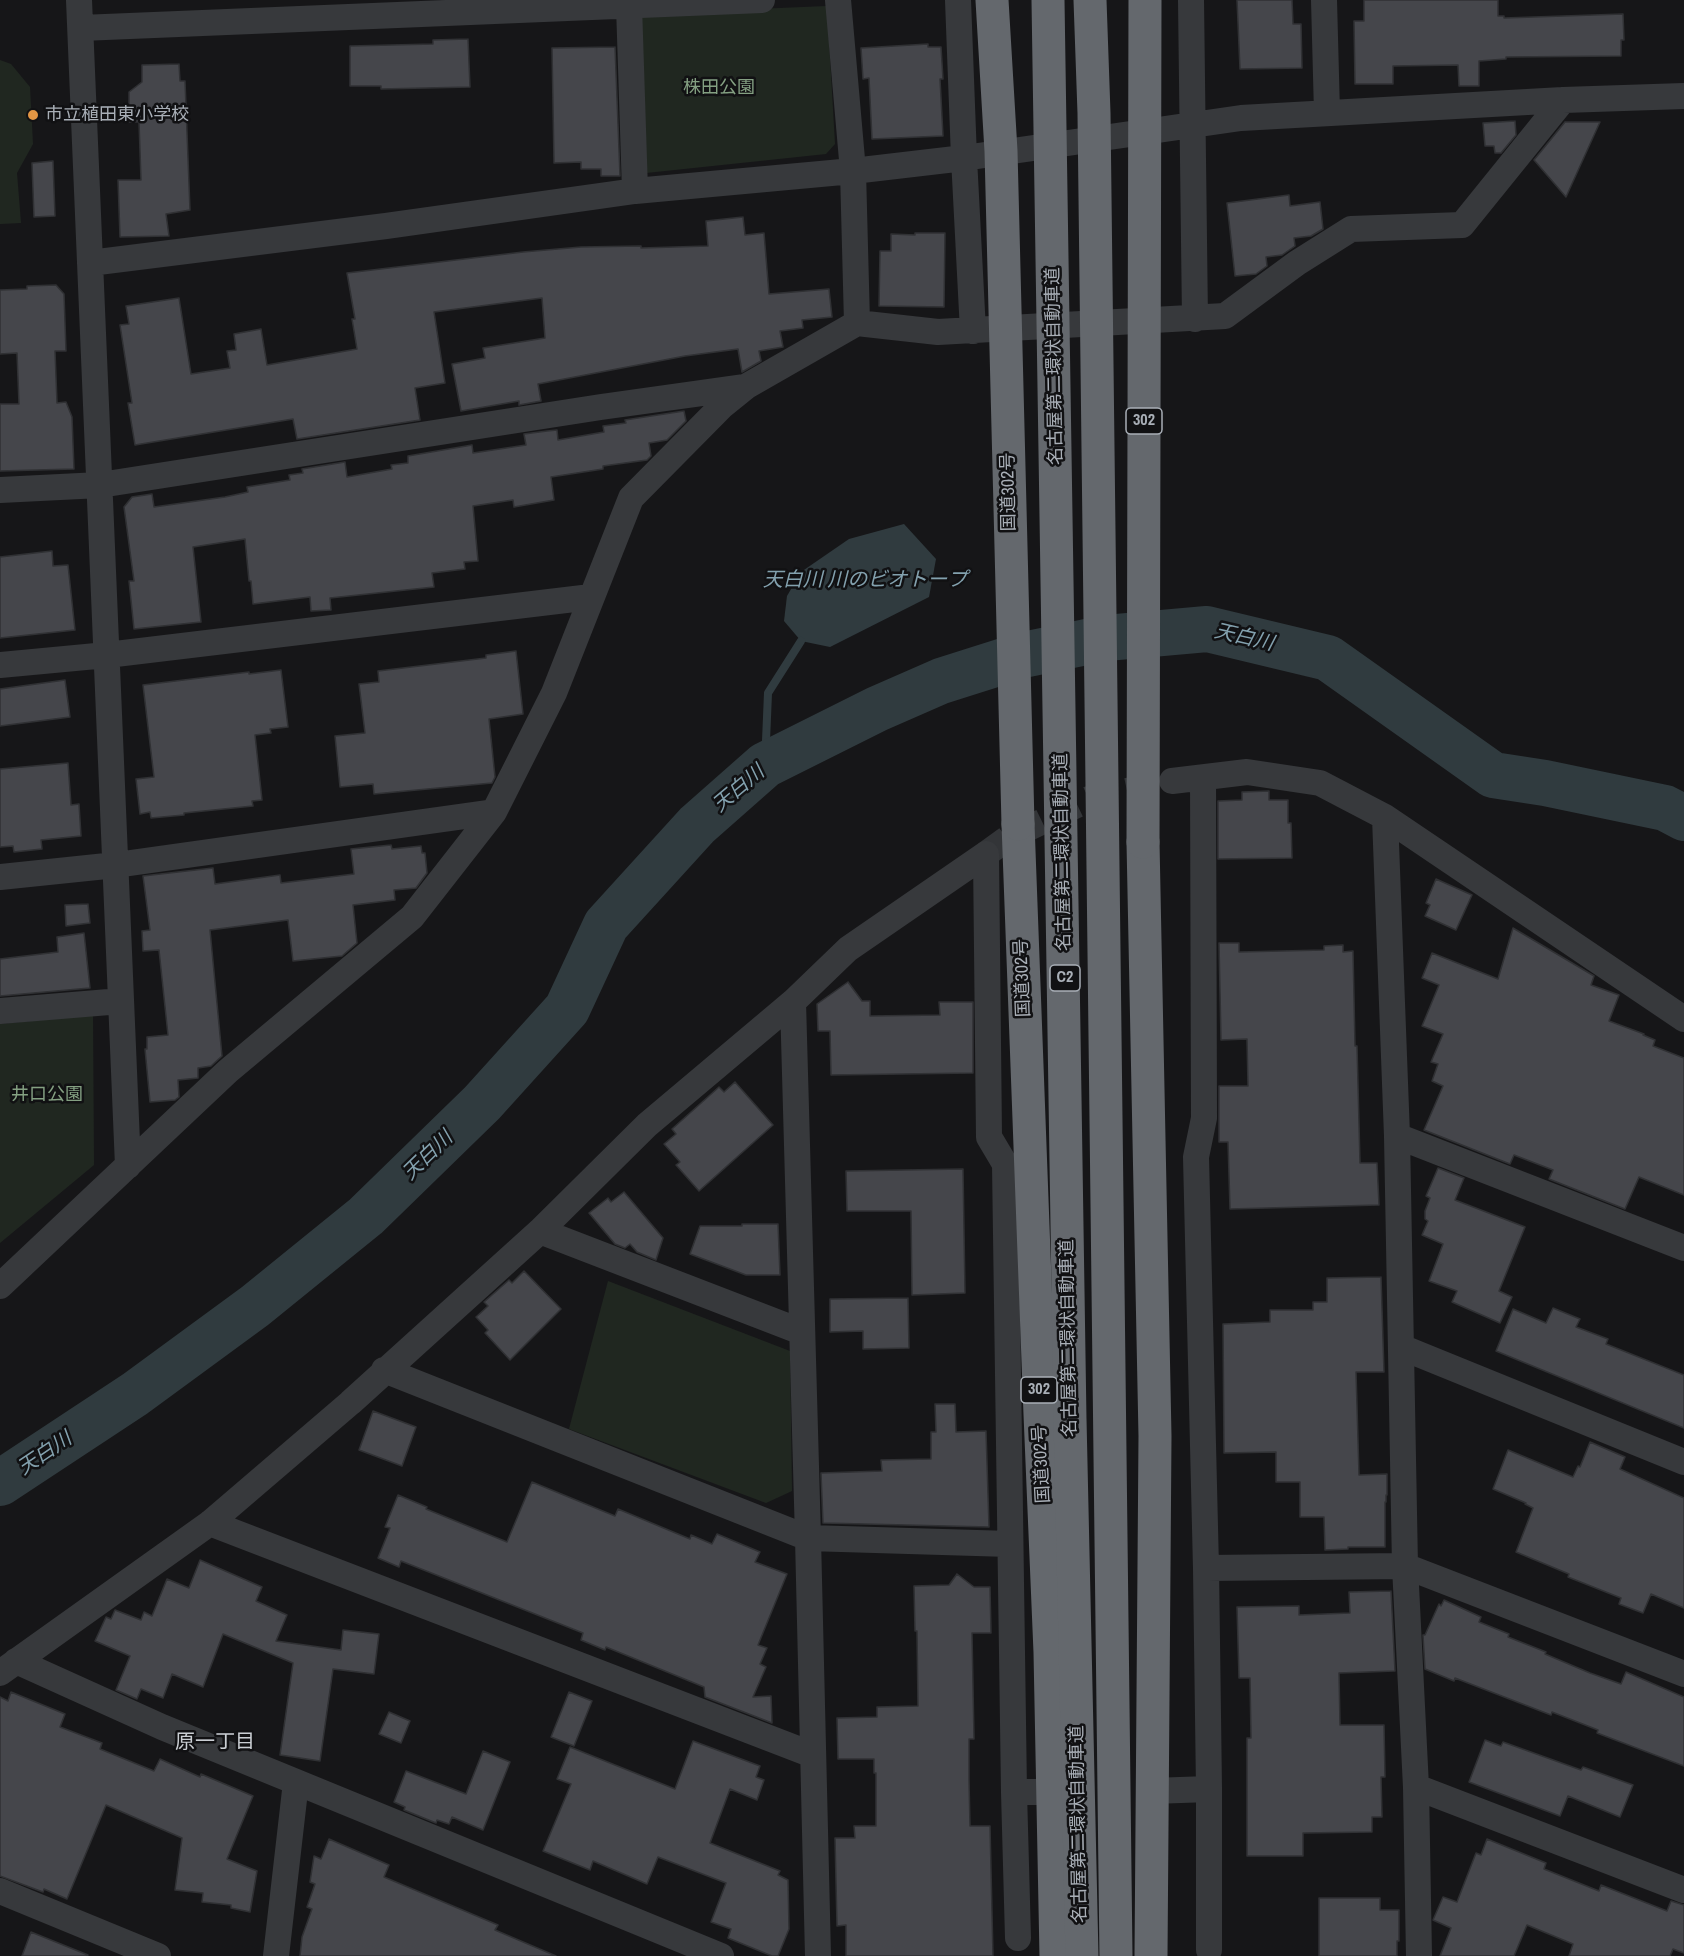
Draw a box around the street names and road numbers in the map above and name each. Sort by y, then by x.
street label: 名古屋第二環状自動車道 [1042,267,1068,465]
road number: 302 [1126,408,1162,434]
street label: 国道302号 [998,453,1020,531]
street label: 名古屋第二環状自動車道 [1050,753,1076,951]
street label: 国道302号 [1011,938,1035,1018]
road number: C2 [1050,965,1080,991]
street label: 名古屋第二環状自動車道 [1056,1239,1082,1437]
road number: 302 [1021,1377,1057,1403]
street label: 国道302号 [1029,1424,1055,1504]
street label: 名古屋第二環状自動車道 [1066,1725,1092,1923]

